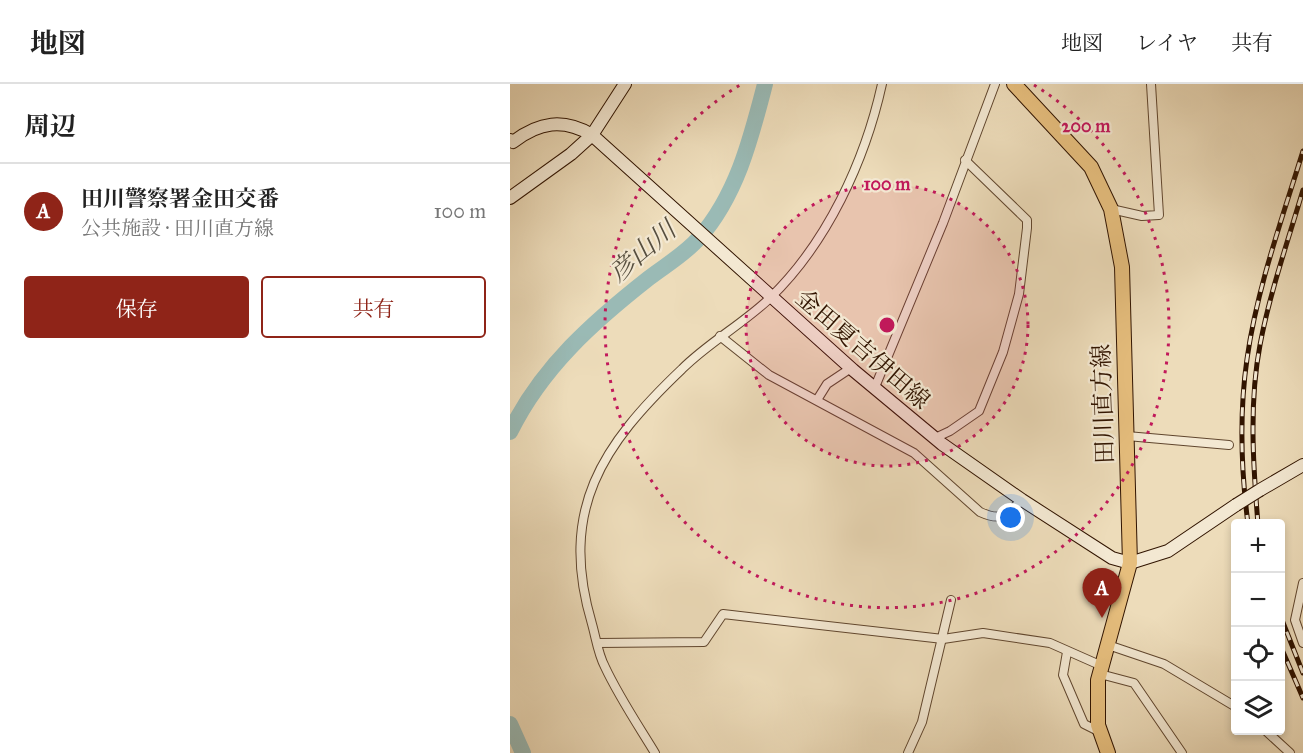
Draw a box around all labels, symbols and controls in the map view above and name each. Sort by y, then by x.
text: 地図 [30,26,86,61]
text: 地図 [1061,30,1103,56]
text: レイヤ [1136,30,1198,56]
text: 共有 [1231,30,1273,56]
text: 周辺 [24,110,76,142]
text: 200 m [1062,115,1111,137]
text: 100 m [864,173,911,195]
text: 田川警察署金田交番 [81,185,279,212]
text: A [37,199,50,223]
text: 100 m [434,199,486,223]
water label: 彦山川 [602,212,684,288]
text: 公共施設 · 田川直方線 [81,216,274,240]
button: 保存 [24,276,249,338]
button: 共有 [261,276,486,338]
street label: 金田夏吉伊田線 [790,283,936,415]
centre of rings [877,315,897,335]
street label: 田川直方線 [1086,344,1120,464]
your location [996,503,1025,532]
map controls [1231,519,1285,735]
button: + [1231,519,1285,573]
pin: A [1082,568,1122,618]
button: − [1231,573,1285,627]
button: locate [1231,627,1285,681]
button: layers [1231,681,1285,735]

